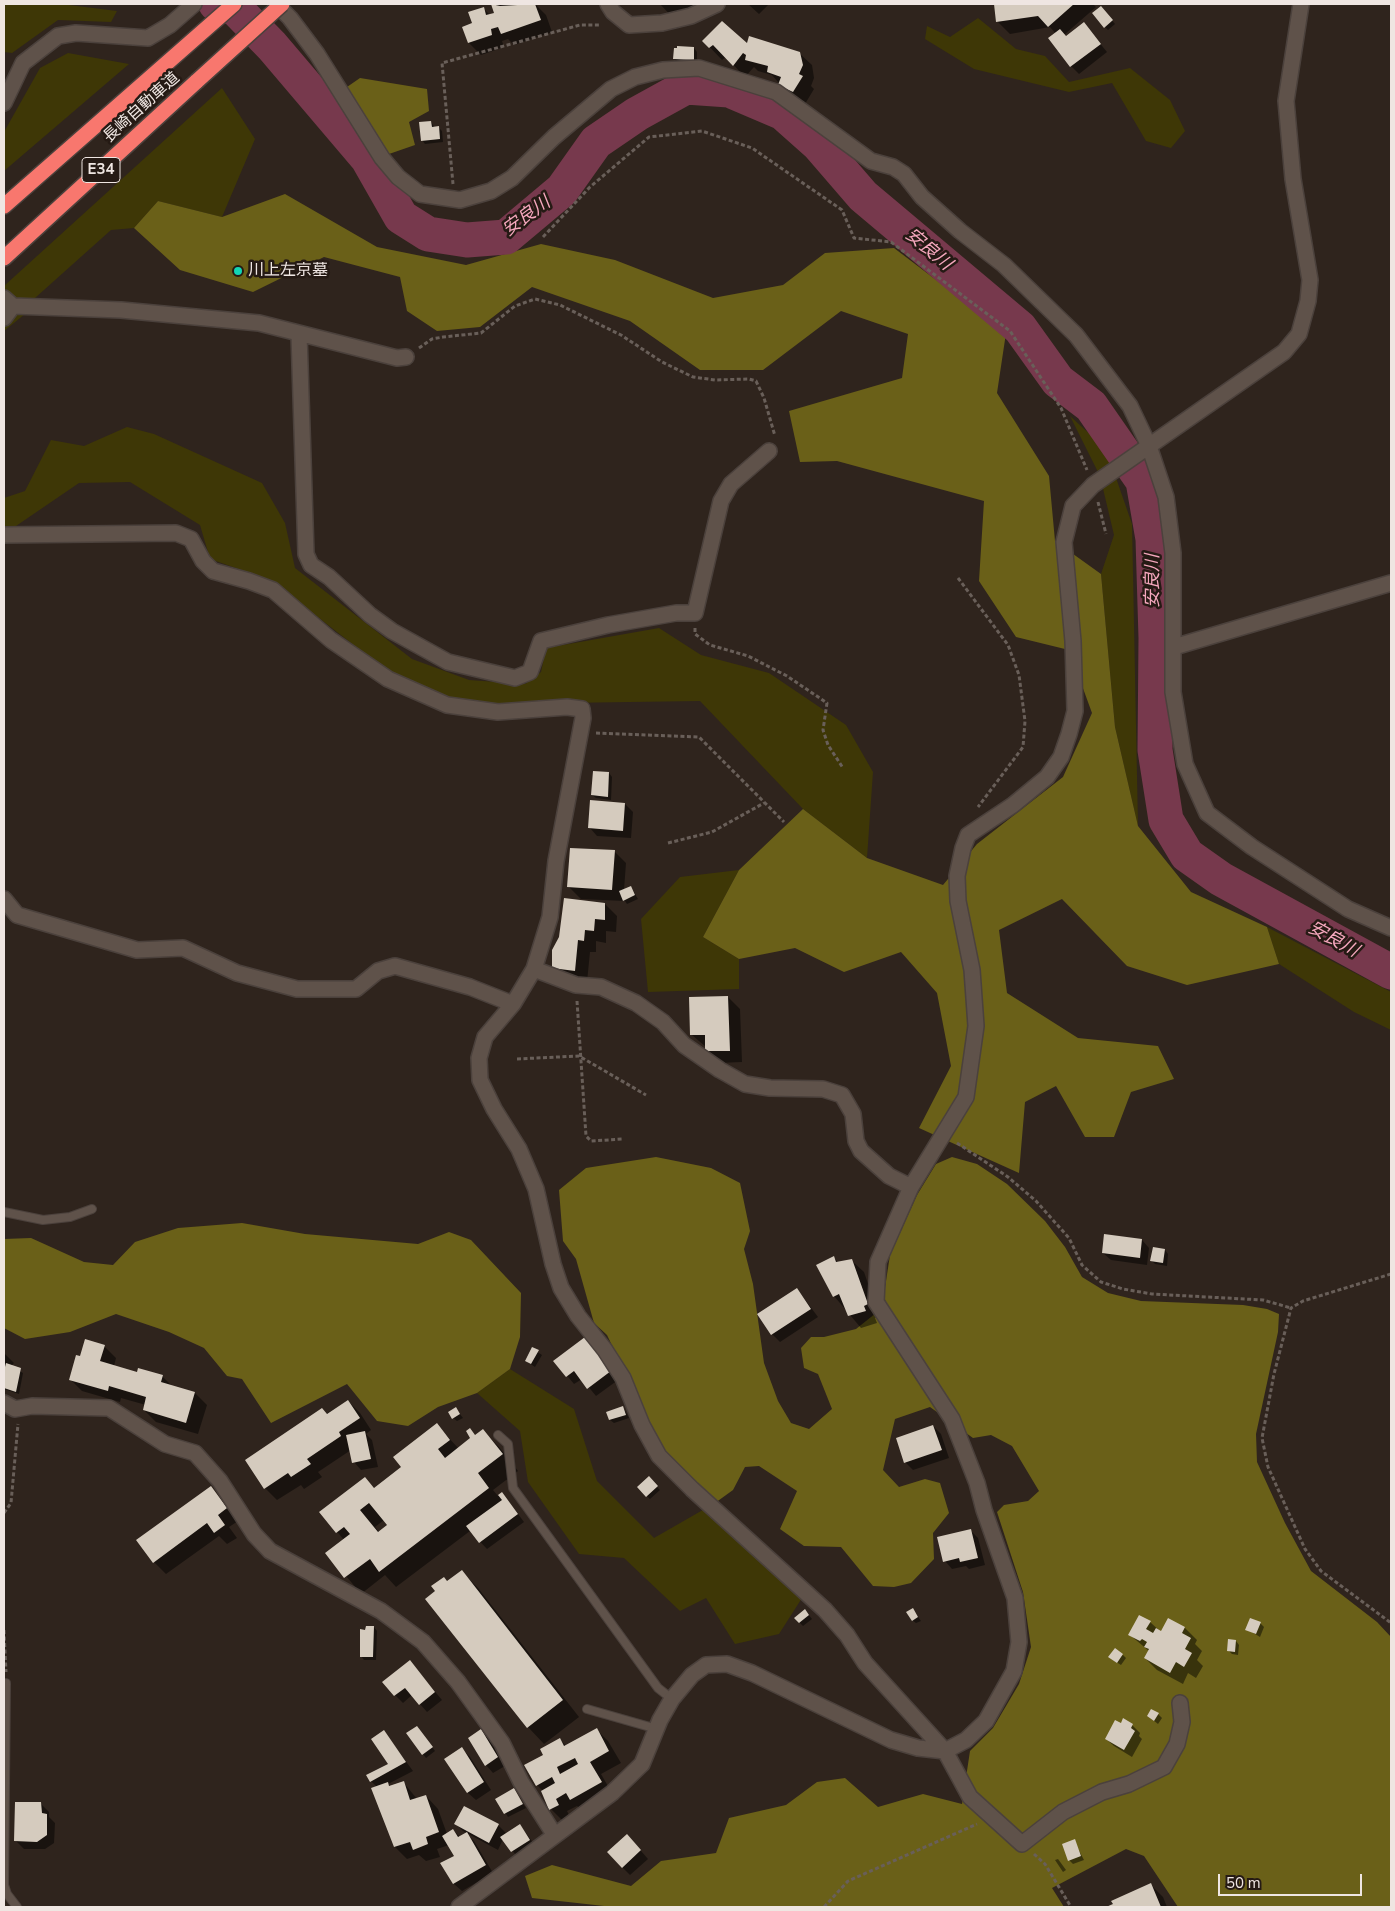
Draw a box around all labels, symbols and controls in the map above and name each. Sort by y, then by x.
street label: 長崎自動車道 [100,69,184,147]
road number: E34 [82,158,120,182]
water label: 安良川 [499,192,555,242]
water label: 安良川 [900,224,956,276]
place label: 川上左京墓 [248,261,328,281]
marker: 川上左京墓 [232,265,244,277]
water label: 安良川 [1143,554,1165,608]
water label: 安良川 [1304,917,1362,963]
scale bar [1220,1864,1364,1896]
text: 50 m [1226,1873,1261,1893]

